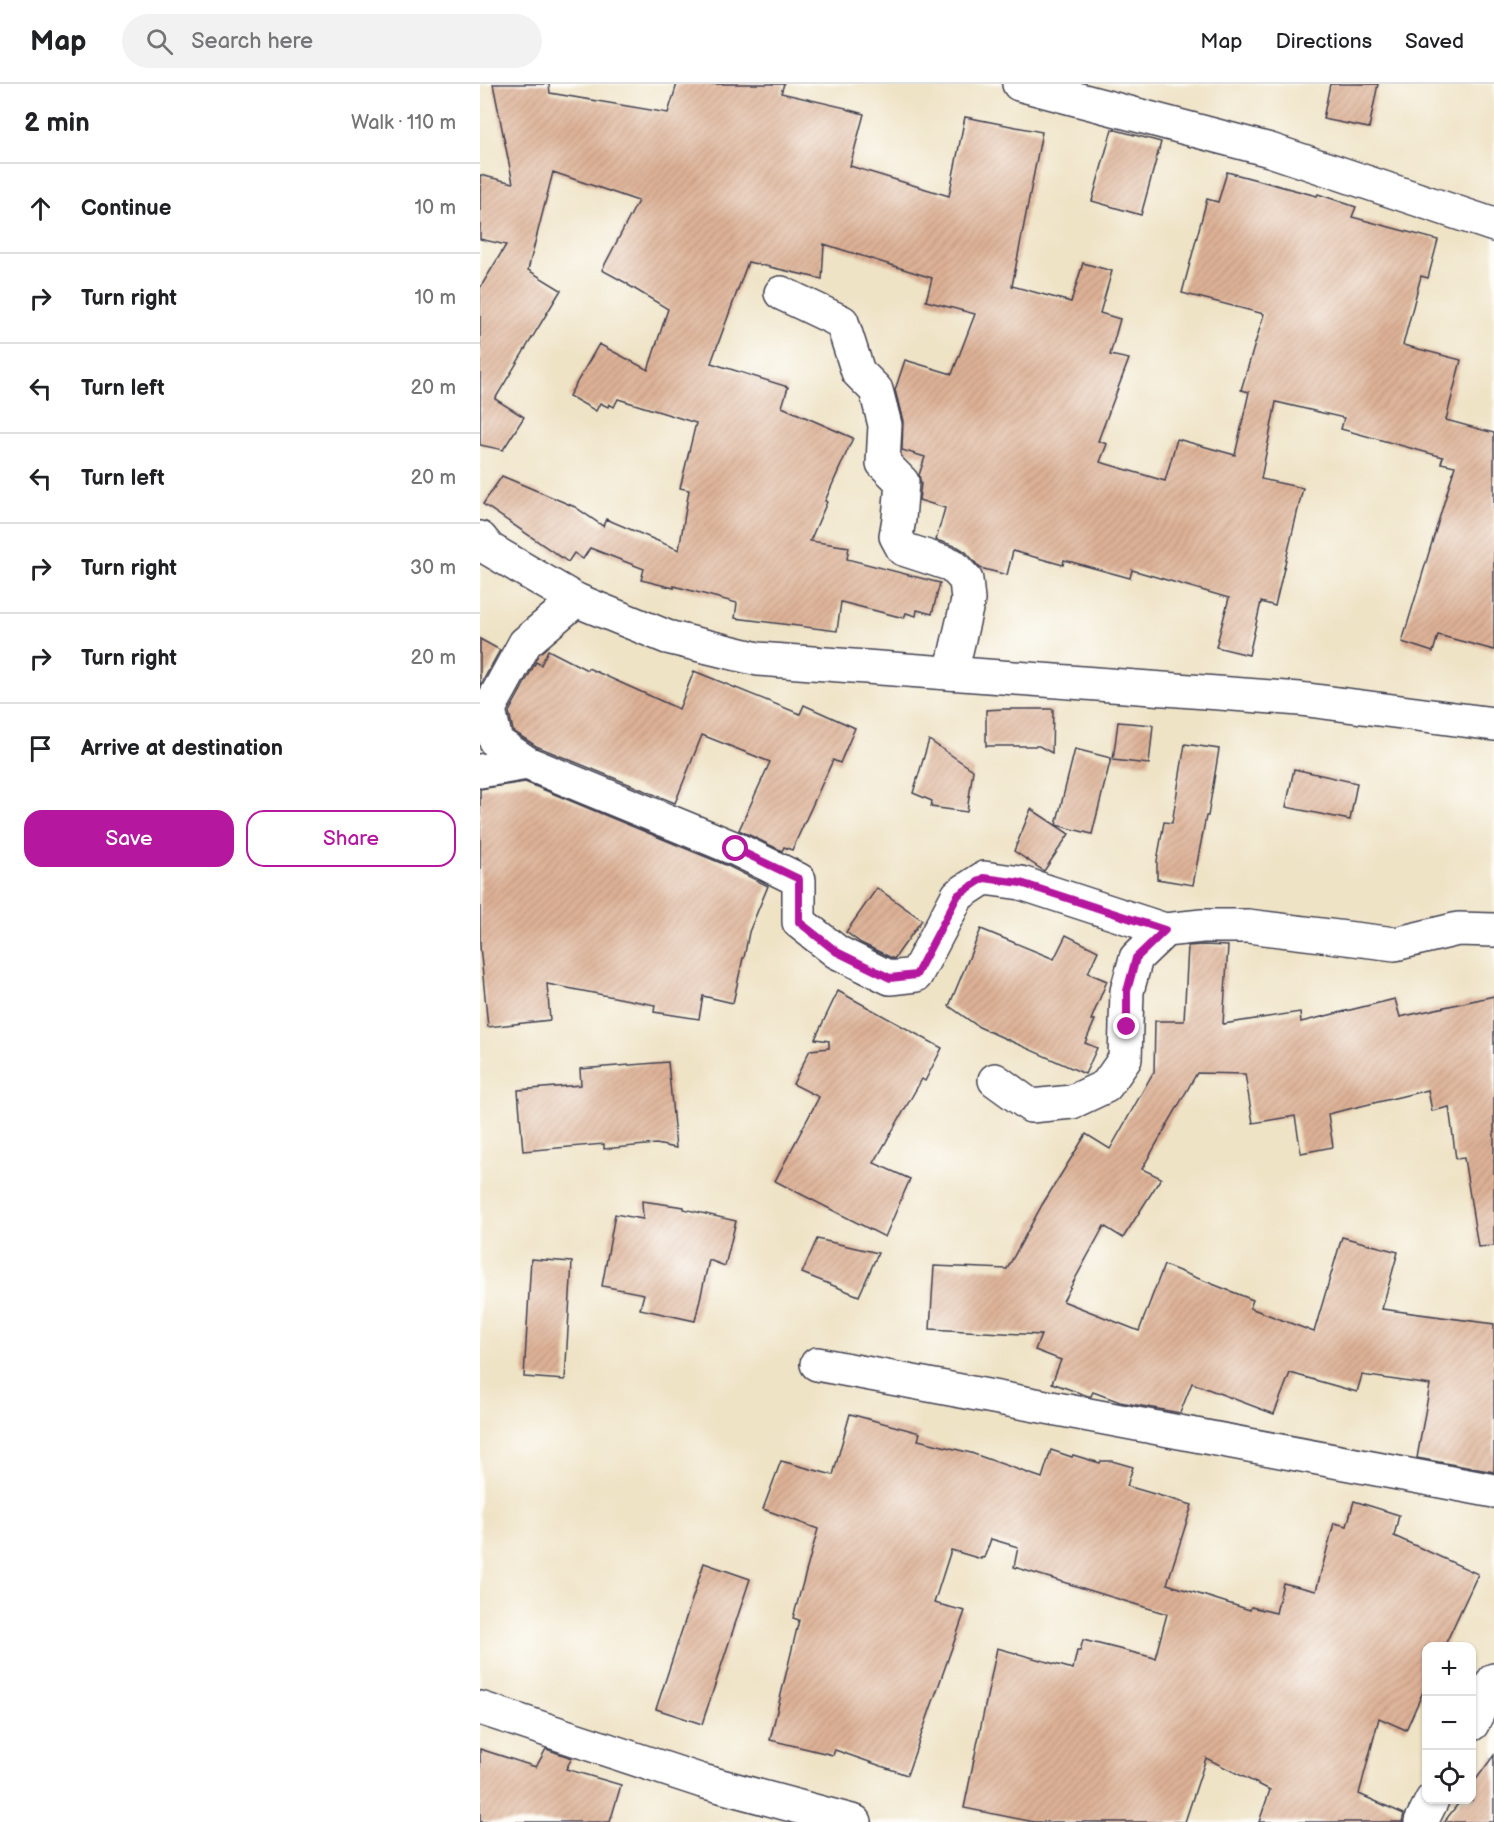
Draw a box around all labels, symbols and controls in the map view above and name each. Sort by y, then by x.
search box [122,14,542,68]
text: Map [30,25,86,58]
icon: search [143,25,176,58]
text: Search here [191,28,313,55]
text: Map [1200,29,1243,54]
text: Directions [1276,29,1372,54]
text: Saved [1405,29,1464,54]
text: 2 min [24,108,90,139]
text: Walk · 110 m [351,111,456,135]
icon: ahead [24,192,57,225]
text: Continue [81,195,171,222]
text: 10 m [415,196,456,220]
icon: right [24,282,57,315]
text: Turn right [81,285,177,312]
text: 10 m [415,286,456,310]
icon: left [24,372,57,405]
text: Turn left [81,375,165,402]
text: 20 m [411,376,456,400]
icon: left [24,462,57,495]
text: Turn left [81,465,165,492]
text: 20 m [411,466,456,490]
icon: right [24,552,57,585]
text: Turn right [81,555,177,582]
text: 30 m [410,556,456,580]
icon: right [24,642,57,675]
text: Turn right [81,645,177,672]
text: 20 m [411,646,456,670]
icon: arrive [24,732,57,765]
text: Arrive at destination [81,735,283,762]
button: Save [24,810,234,867]
button: Share [246,810,456,867]
route start [722,835,748,861]
route end [1113,1013,1139,1039]
map controls [1422,1642,1476,1804]
button: + [1422,1642,1476,1696]
button: − [1422,1696,1476,1750]
button: locate [1422,1750,1476,1804]

